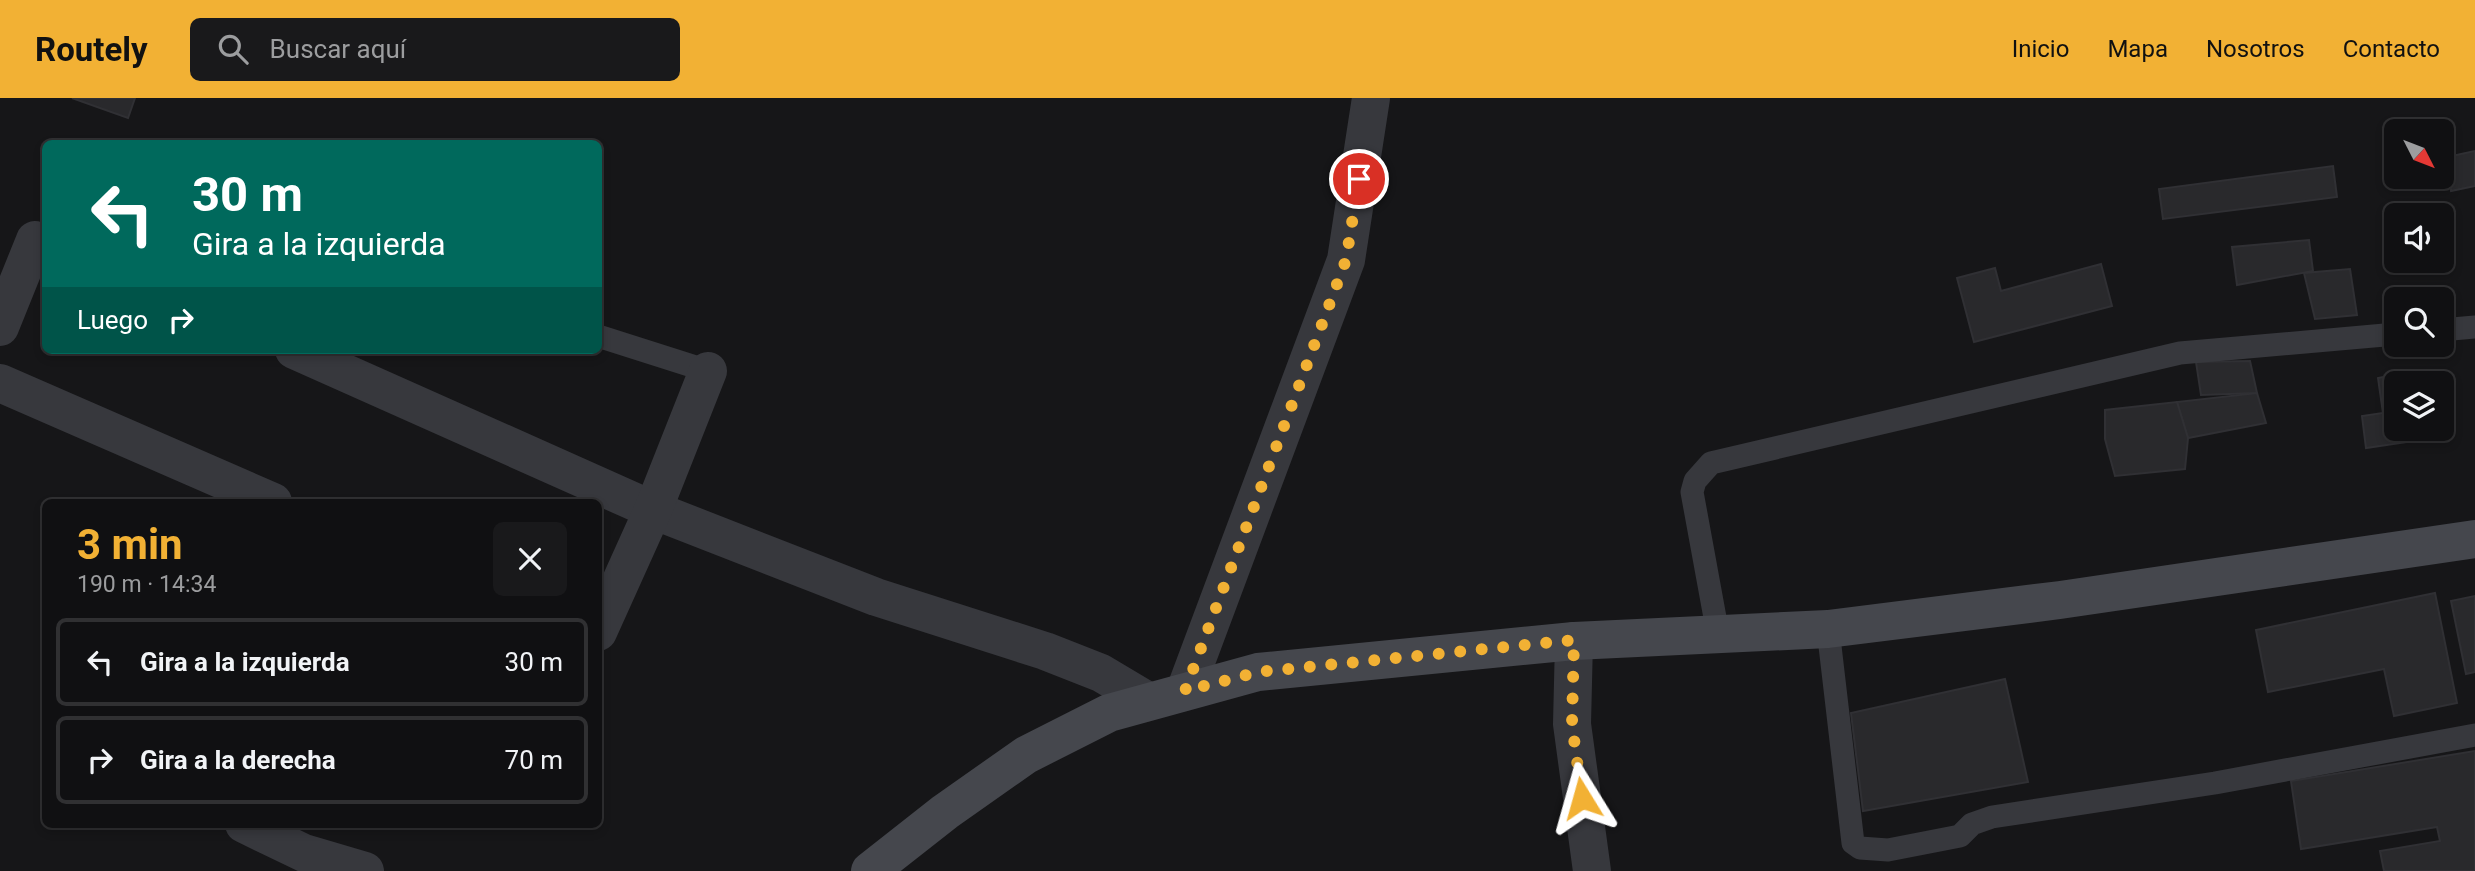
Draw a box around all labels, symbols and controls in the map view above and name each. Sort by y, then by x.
search box [190,18,680,81]
text: Routely [35,30,148,69]
icon: search [214,30,252,68]
text: Buscar aquí [270,34,406,64]
text: Inicio [2012,35,2069,63]
text: Mapa [2107,35,2168,63]
text: Nosotros [2206,35,2305,63]
text: Contacto [2343,35,2440,63]
north arrow [2384,119,2454,189]
map controls [2384,119,2454,441]
pin [1329,149,1389,209]
icon: arrive [1340,160,1378,198]
text: 30 m [192,166,303,223]
icon: left [77,168,168,259]
button: sound [2384,203,2454,273]
text: Gira a la izquierda [192,225,446,263]
button: search [2384,287,2454,357]
icon: right [162,301,200,339]
text: Luego [77,305,148,335]
button: layers [2384,371,2454,441]
text: 3 min [77,520,183,569]
button: close [493,522,567,596]
text: 190 m · 14:34 [77,571,216,598]
icon: left [81,643,119,681]
text: Gira a la izquierda [140,647,350,677]
text: 30 m [505,647,563,677]
icon: right [81,741,119,779]
text: Gira a la derecha [140,745,336,775]
text: 70 m [505,745,563,775]
position arrow [1545,761,1619,835]

